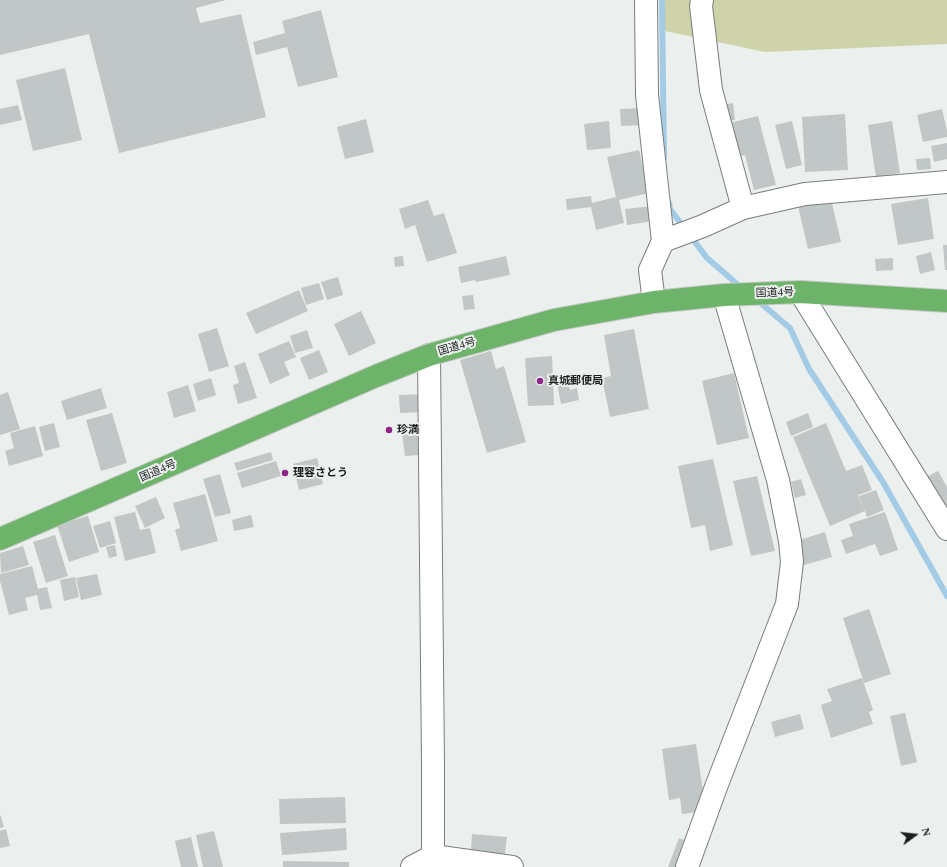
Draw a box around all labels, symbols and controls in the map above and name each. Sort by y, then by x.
street label: 国道4号 [756,286,794,300]
street label: 国道4号 [437,335,477,359]
place label: 真城郵便局 [548,374,603,388]
marker: 真城郵便局 [535,376,545,386]
place label: 珍満 [397,423,419,437]
marker: 珍満 [384,425,394,435]
street label: 国道4号 [138,457,178,485]
place label: 理容さとう [293,466,348,480]
marker: 理容さとう [280,468,290,478]
north arrow [895,815,935,855]
text: N [920,826,933,837]

